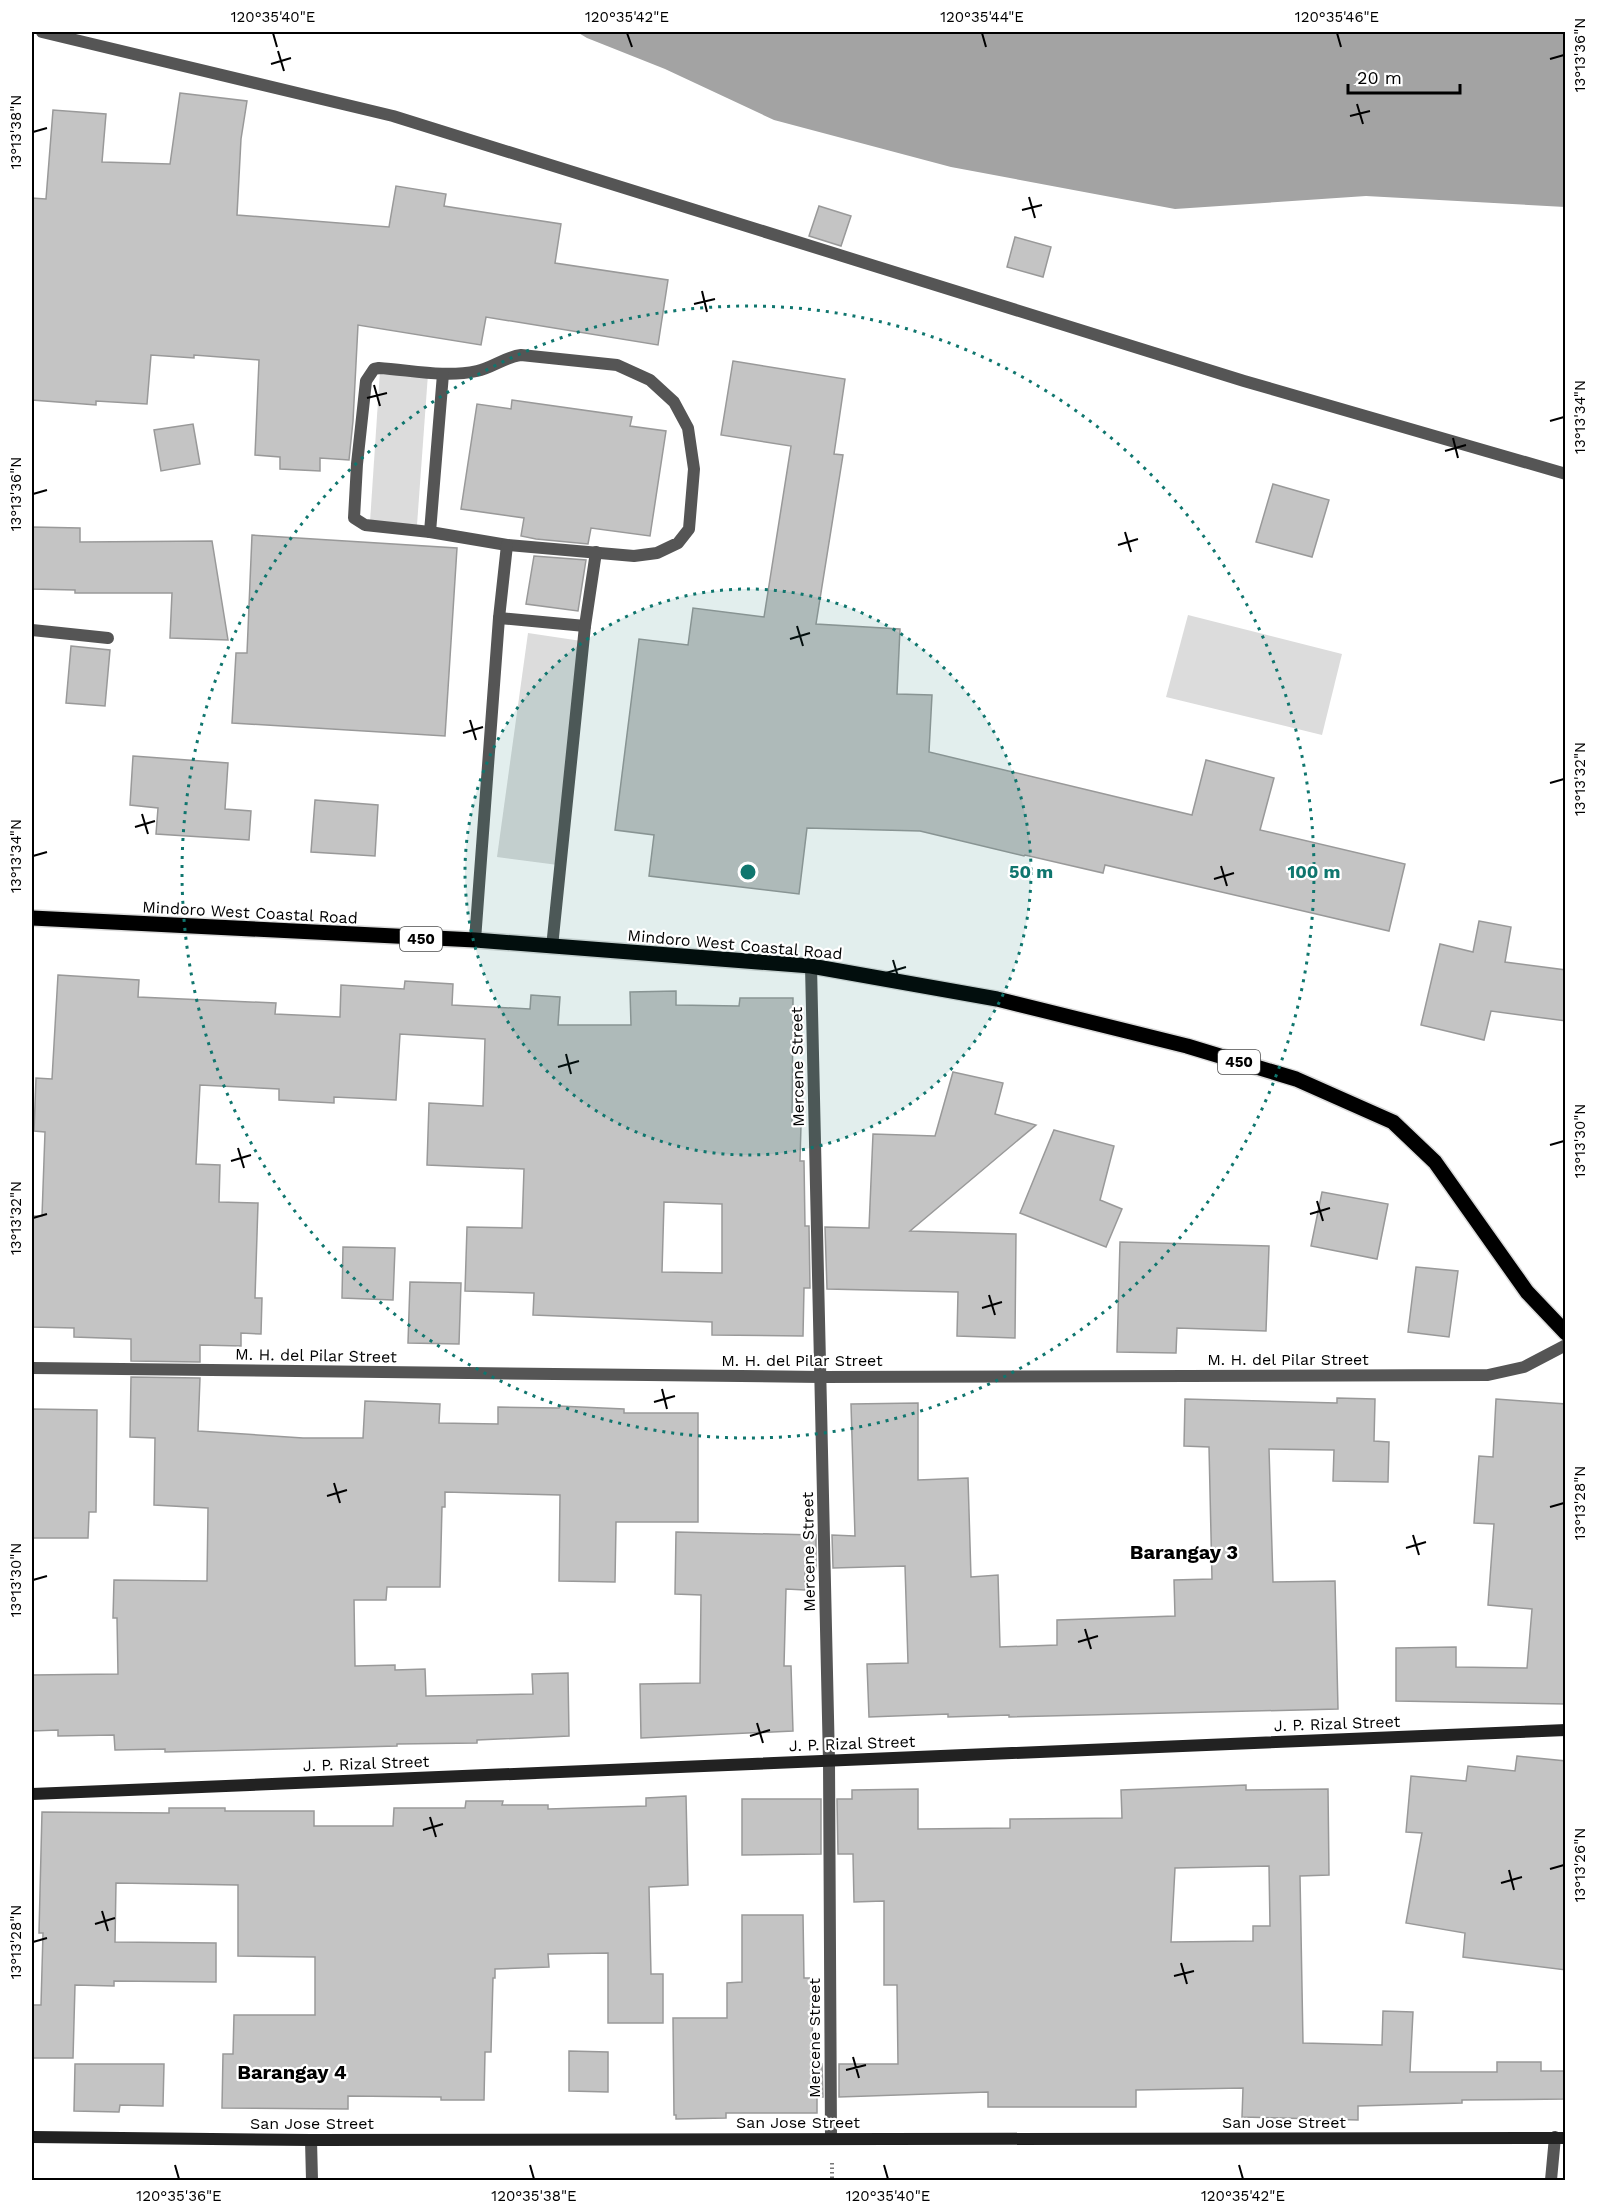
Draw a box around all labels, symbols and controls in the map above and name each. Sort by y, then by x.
text: 120°35'40"E [231,8,315,26]
text: 120°35'42"E [585,8,669,26]
text: 120°35'44"E [940,8,1024,26]
text: 120°35'46"E [1295,8,1379,26]
text: 13°13'36"N [1571,18,1589,92]
scale bar [1348,57,1460,95]
text: 20 m [1357,67,1402,88]
text: 13°13'38"N [7,95,25,169]
text: 13°13'34"N [1571,380,1589,454]
text: 13°13'36"N [7,457,25,531]
text: 13°13'32"N [1571,742,1589,816]
text: 13°13'34"N [7,819,25,893]
text: 50 m [1009,861,1053,882]
text: 100 m [1287,861,1341,882]
centre of rings [738,862,758,882]
street label: Mindoro West Coastal Road [142,897,358,928]
street label: Mindoro West Coastal Road [627,926,843,963]
road number: 450 [400,927,442,951]
street label: Mercene Street [787,1007,808,1127]
road number: 450 [1218,1050,1260,1074]
text: 13°13'30"N [1571,1104,1589,1178]
text: 13°13'32"N [7,1181,25,1255]
street label: M. H. del Pilar Street [235,1345,397,1366]
street label: M. H. del Pilar Street [1207,1350,1369,1369]
street label: M. H. del Pilar Street [721,1351,883,1370]
text: 13°13'28"N [1571,1466,1589,1540]
street label: Mercene Street [798,1492,819,1612]
district label: Barangay 3 [1130,1540,1238,1564]
text: 13°13'30"N [7,1543,25,1617]
street label: J. P. Rizal Street [1274,1712,1401,1735]
street label: J. P. Rizal Street [789,1732,916,1755]
street label: J. P. Rizal Street [303,1752,430,1775]
text: 13°13'26"N [1571,1828,1589,1902]
text: 13°13'28"N [7,1905,25,1979]
street label: Mercene Street [805,1978,824,2098]
district label: Barangay 4 [237,2060,347,2084]
street label: San Jose Street [736,2113,860,2132]
street label: San Jose Street [1222,2113,1346,2132]
street label: San Jose Street [250,2114,374,2133]
text: 120°35'36"E [136,2187,222,2205]
text: 120°35'38"E [491,2187,577,2205]
text: 120°35'40"E [846,2187,930,2205]
text: 120°35'42"E [1201,2187,1285,2205]

